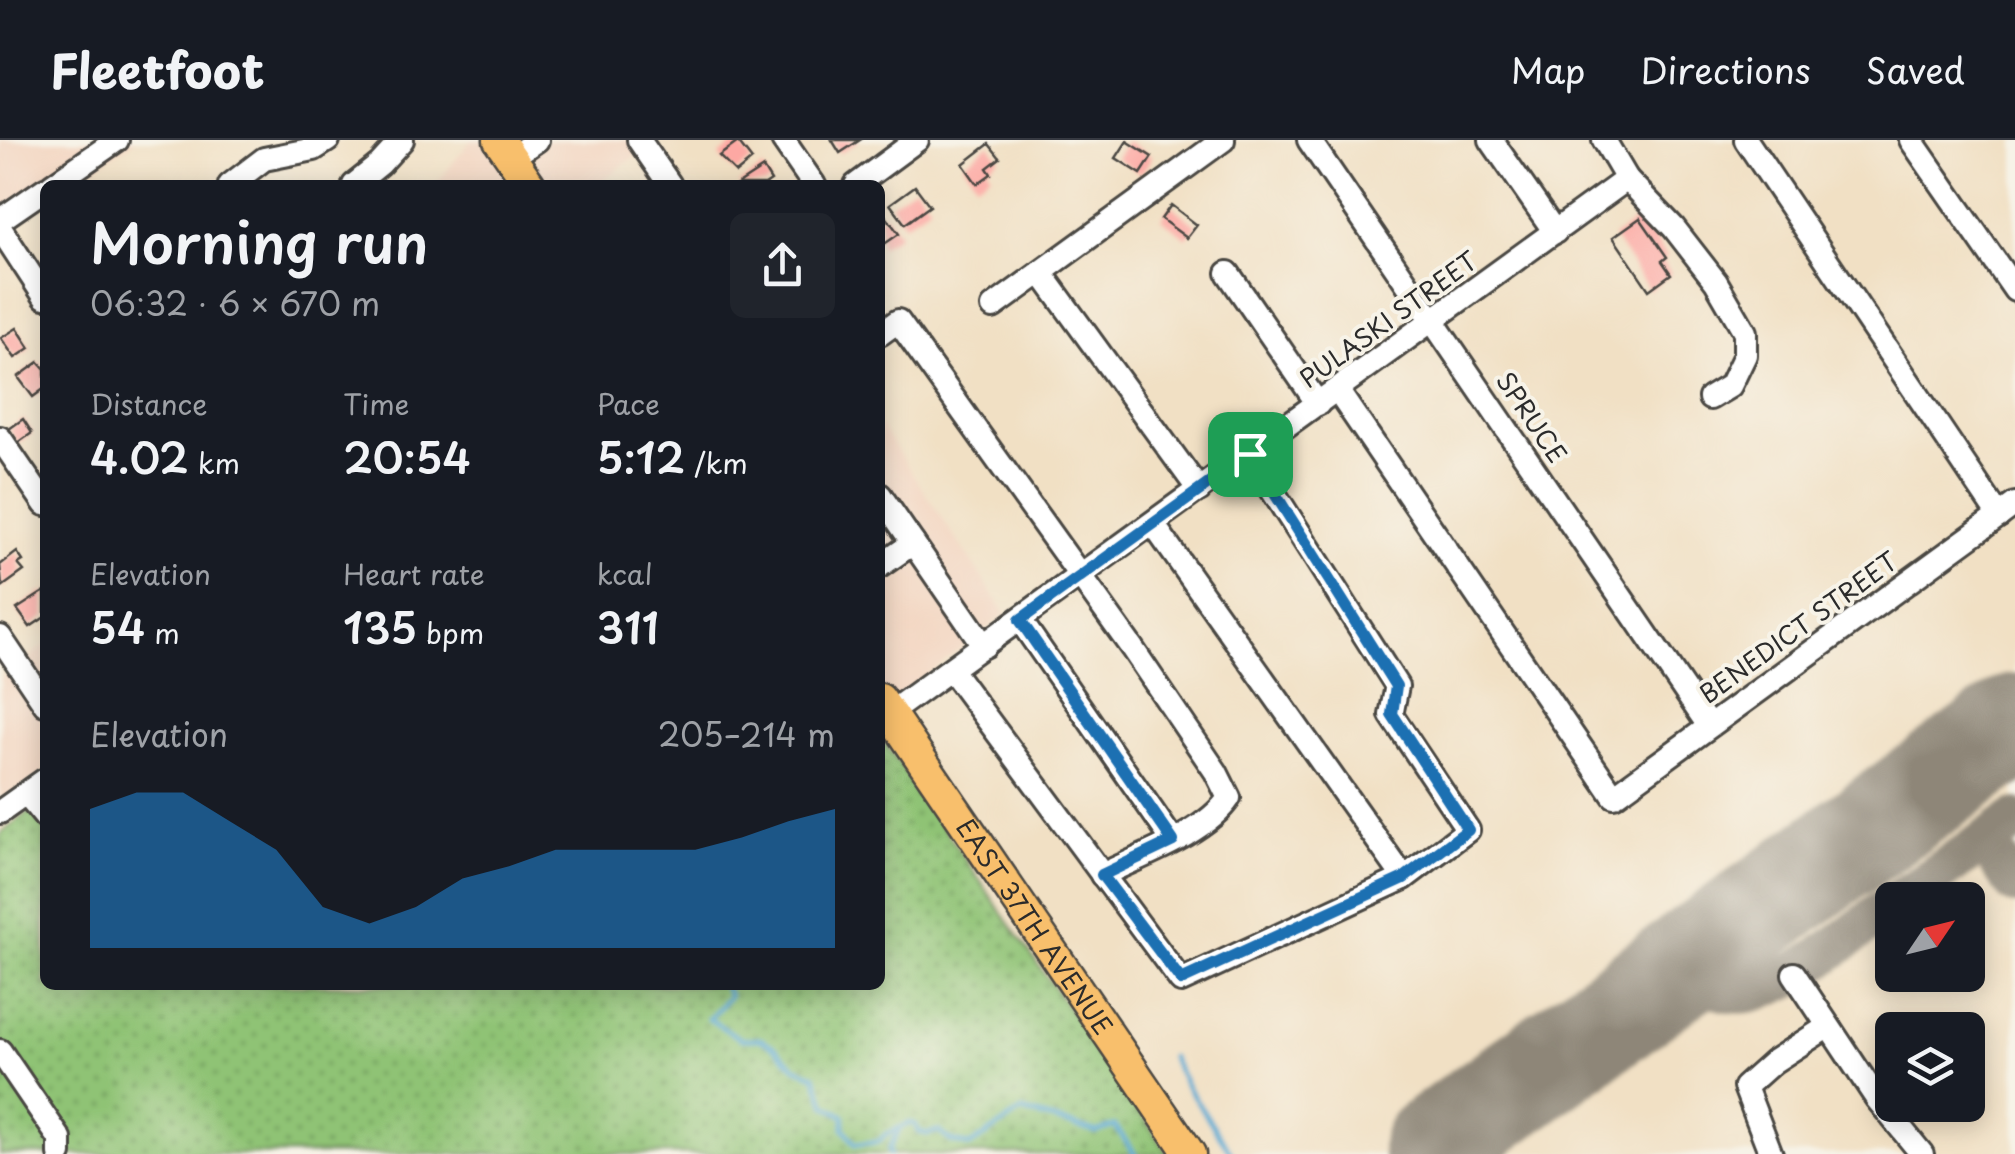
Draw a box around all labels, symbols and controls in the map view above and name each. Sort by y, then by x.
text: Fleetfoot [50,33,264,105]
text: Map [1511,43,1585,96]
text: Directions [1640,43,1811,96]
text: Saved [1866,43,1965,96]
text: Morning run [90,200,428,283]
button: share [730,213,835,318]
street label: PULASKI STREET [1291,241,1485,397]
text: 06:32 · 6 × 670 m [90,279,380,327]
street label: SPRUCE [1487,364,1577,470]
text: Distance [90,382,208,425]
text: Time [343,382,410,425]
text: Pace [597,382,660,425]
pin [1208,412,1293,497]
text: 4.02 [90,425,189,488]
text: 20:54 [343,425,471,488]
text: 5:12 [597,425,685,488]
icon: arrive [1223,427,1278,482]
text: km [189,441,240,484]
text: /km [685,441,748,484]
street label: BENEDICT STREET [1691,541,1906,712]
text: Elevation [90,552,211,595]
text: Heart rate [343,552,485,595]
text: kcal [597,552,653,595]
text: 54 [90,595,145,658]
text: 135 [343,595,417,658]
text: 311 [597,595,659,658]
text: m [145,611,180,654]
text: bpm [417,611,484,654]
text: Elevation [90,710,228,758]
text: 205–214 m [658,710,835,758]
street label: EAST 37TH AVENUE [947,810,1122,1042]
north arrow [1875,882,1985,992]
map controls [1875,882,1985,1122]
button: layers [1875,1012,1985,1122]

